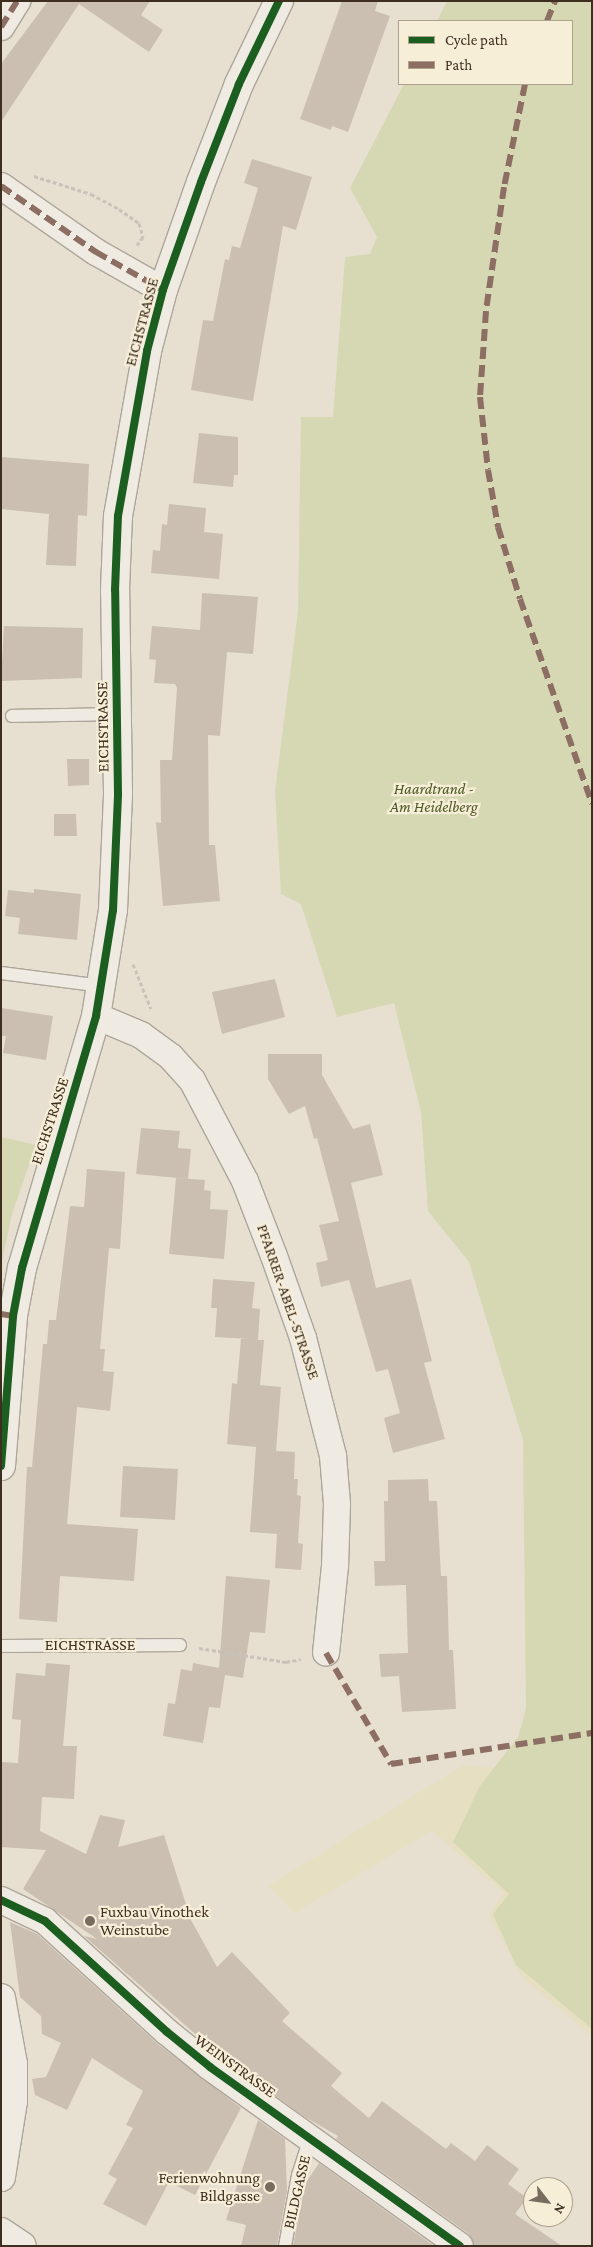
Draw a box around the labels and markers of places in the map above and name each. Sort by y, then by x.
place label: Fuxbau Vinothek Weinstube [100,1902,209,1940]
marker: Fuxbau Vinothek Weinstube [84,1915,96,1927]
place label: Ferienwohnung Bildgasse [158,2168,260,2206]
marker: Ferienwohnung Bildgasse [264,2181,276,2193]

